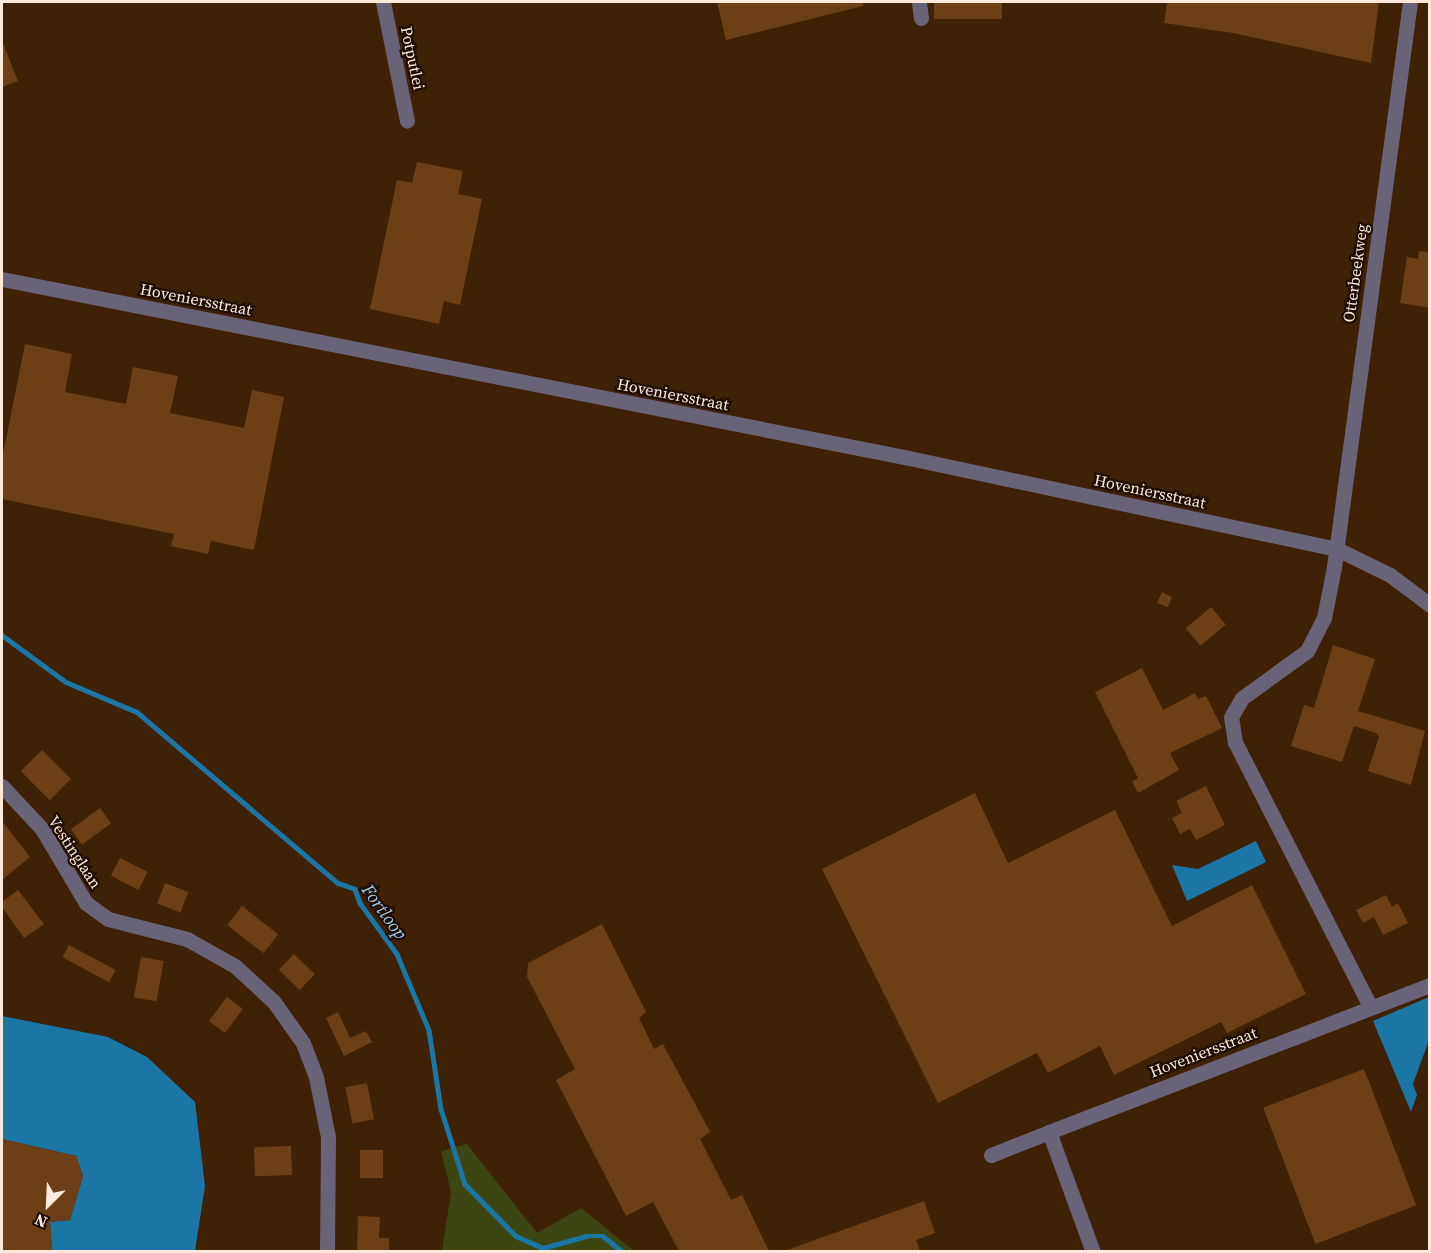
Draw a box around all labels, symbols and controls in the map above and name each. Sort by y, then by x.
street label: Potputlei [397,25,429,91]
street label: Otterbeekweg [1339,223,1371,323]
street label: Hoveniersstraat [139,279,253,319]
street label: Hoveniersstraat [616,374,730,414]
street label: Hoveniersstraat [1093,470,1207,512]
street label: Vestinglaan [44,812,106,892]
water label: Fortloop [357,880,411,944]
street label: Hoveniersstraat [1147,1023,1259,1081]
north arrow [18,1175,78,1235]
text: N [31,1209,50,1234]

